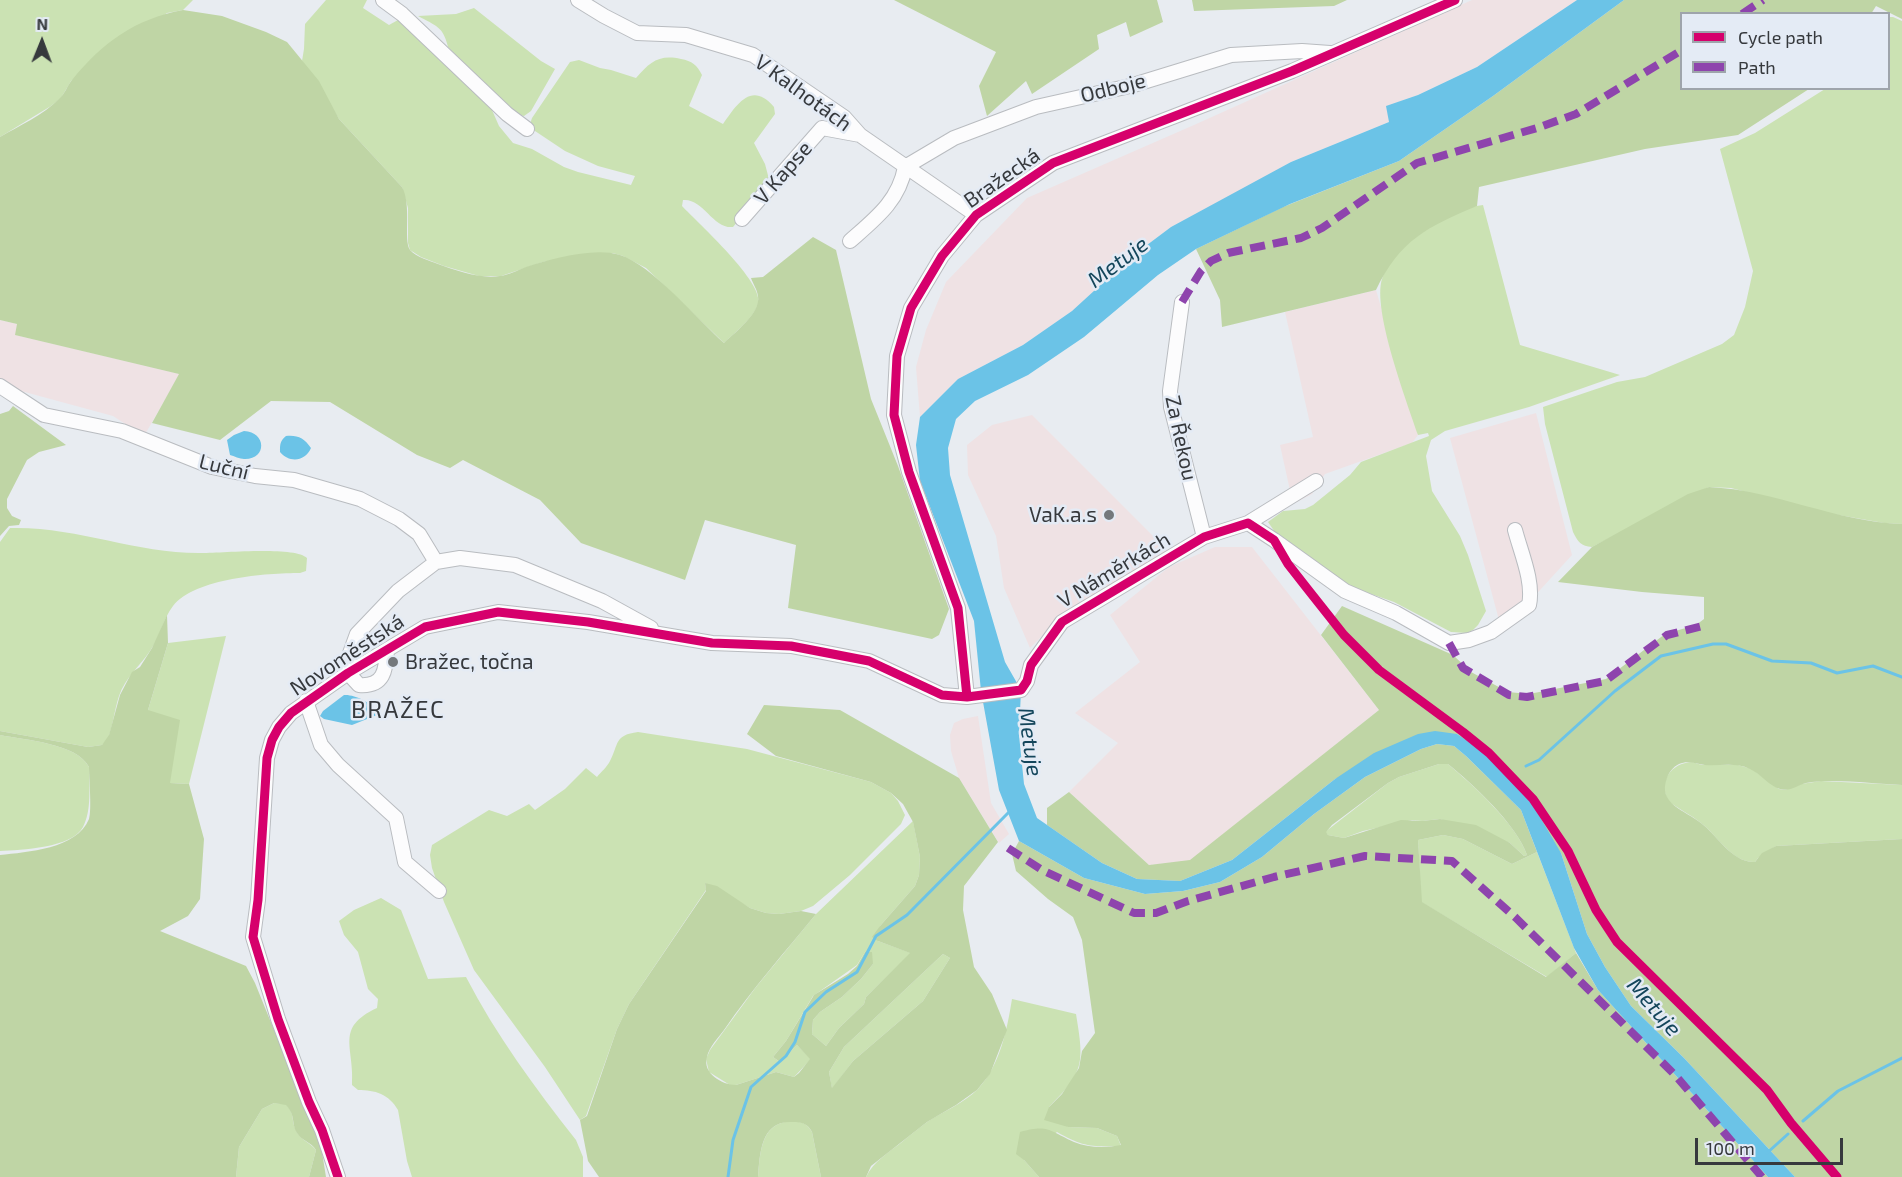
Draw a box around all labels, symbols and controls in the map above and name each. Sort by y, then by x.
north arrow [12,12,72,72]
legend [1680,12,1890,90]
text: N [36,14,48,33]
text: Cycle path [1738,26,1823,48]
street label: V Kalhotách [750,49,856,137]
text: Path [1738,56,1776,78]
street label: Odboje [1078,68,1148,108]
street label: V Kapse [749,136,817,210]
street label: Bražecká [959,143,1045,213]
water label: Metuje [1082,231,1154,293]
street label: Za Řekou [1160,393,1202,483]
street label: Luční [196,449,252,485]
place label: VaK.a.s [1029,502,1097,528]
marker: VaK.a.s [1102,508,1116,522]
street label: V Náměrkách [1053,527,1175,613]
street label: Novoměstská [285,609,409,701]
place label: Bražec, točna [405,649,534,675]
marker: Bražec, točna [386,655,400,669]
district label: BRAŽEC [351,696,445,724]
water label: Metuje [1012,706,1048,778]
water label: Metuje [1621,972,1687,1042]
scale bar [1698,1126,1846,1164]
text: 100 m [1706,1137,1755,1159]

